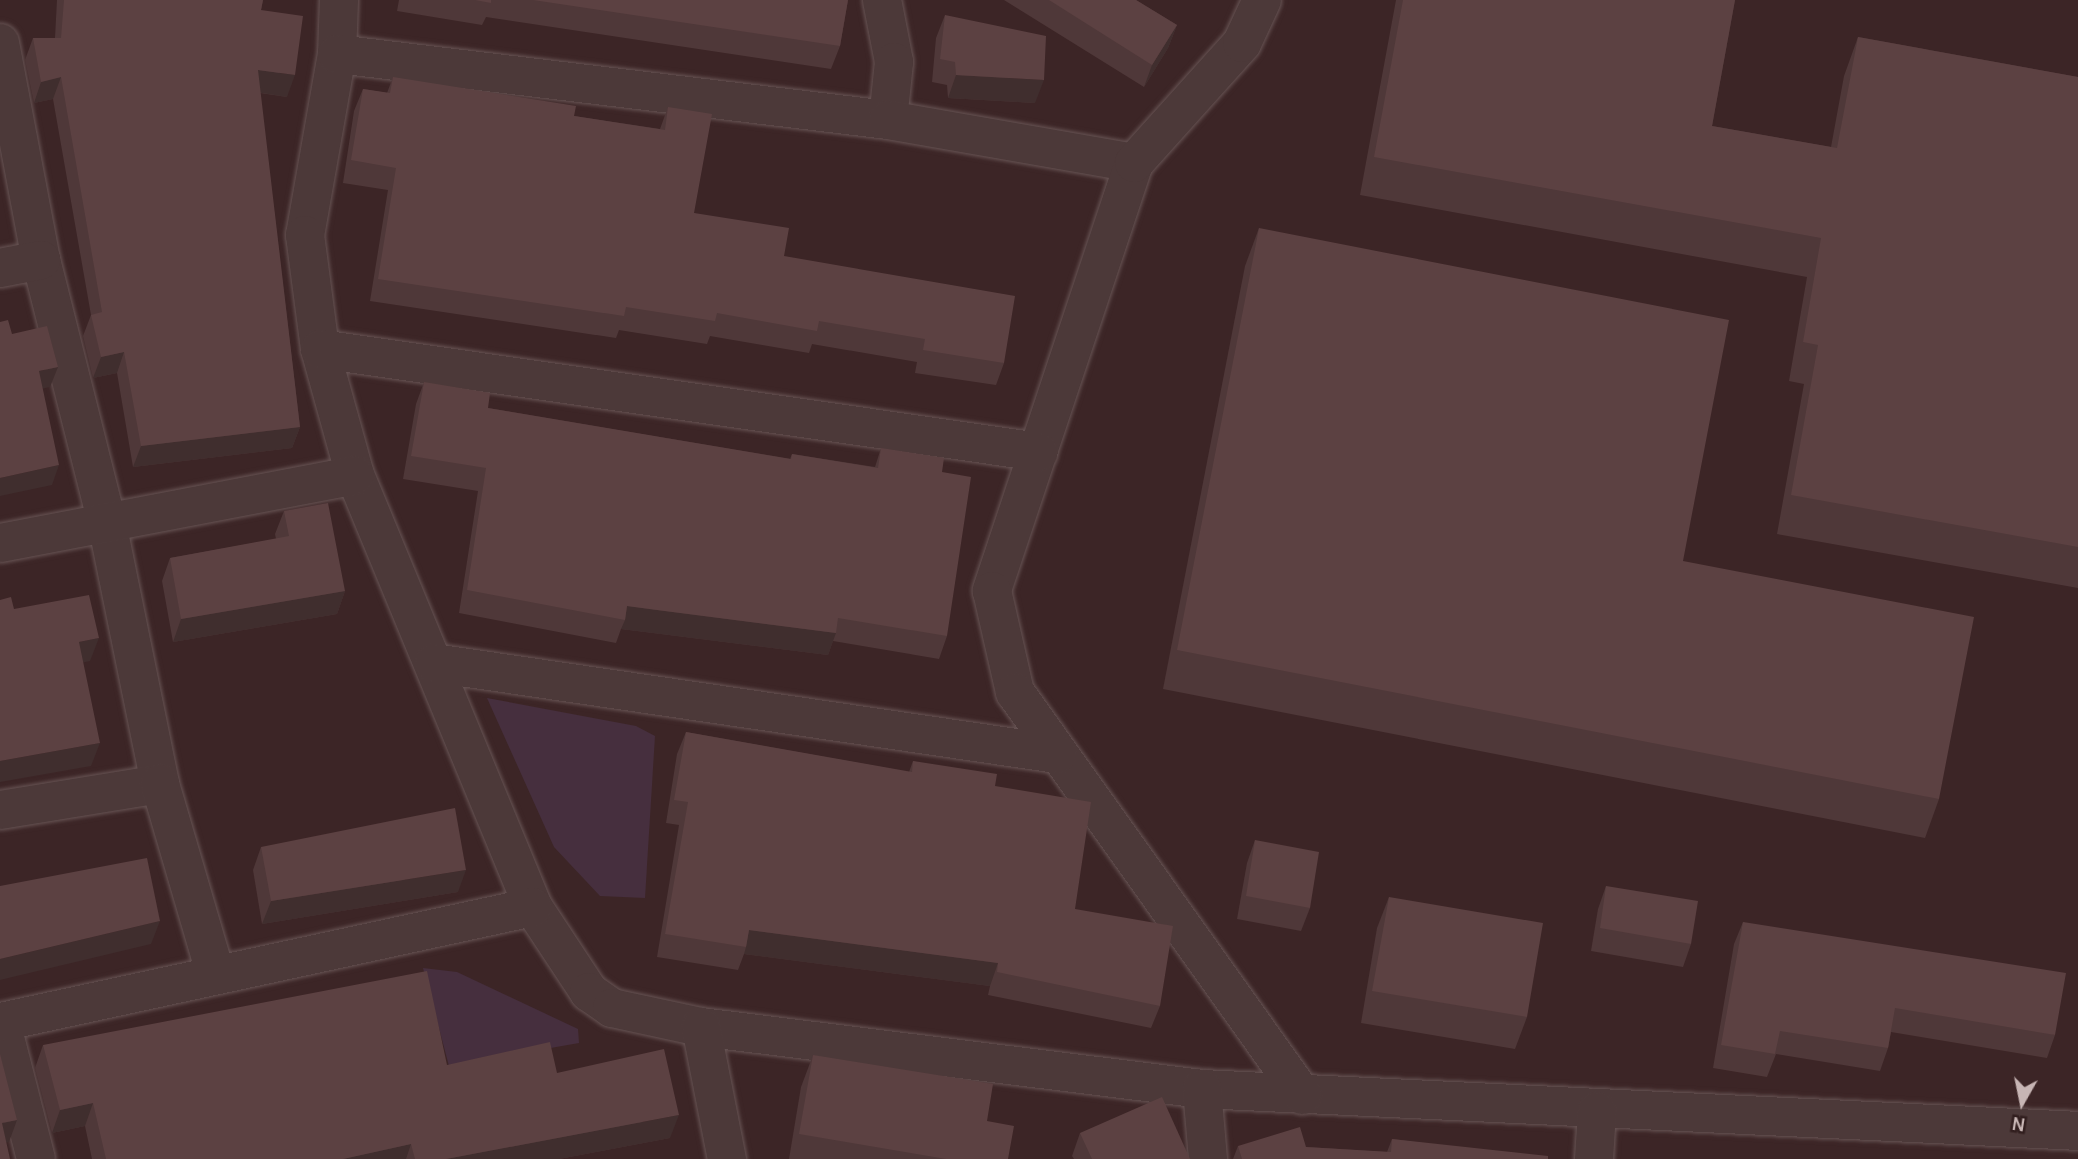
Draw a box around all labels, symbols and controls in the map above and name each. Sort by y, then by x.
north arrow [1987,1068,2057,1138]
text: N [2010,1112,2027,1136]

